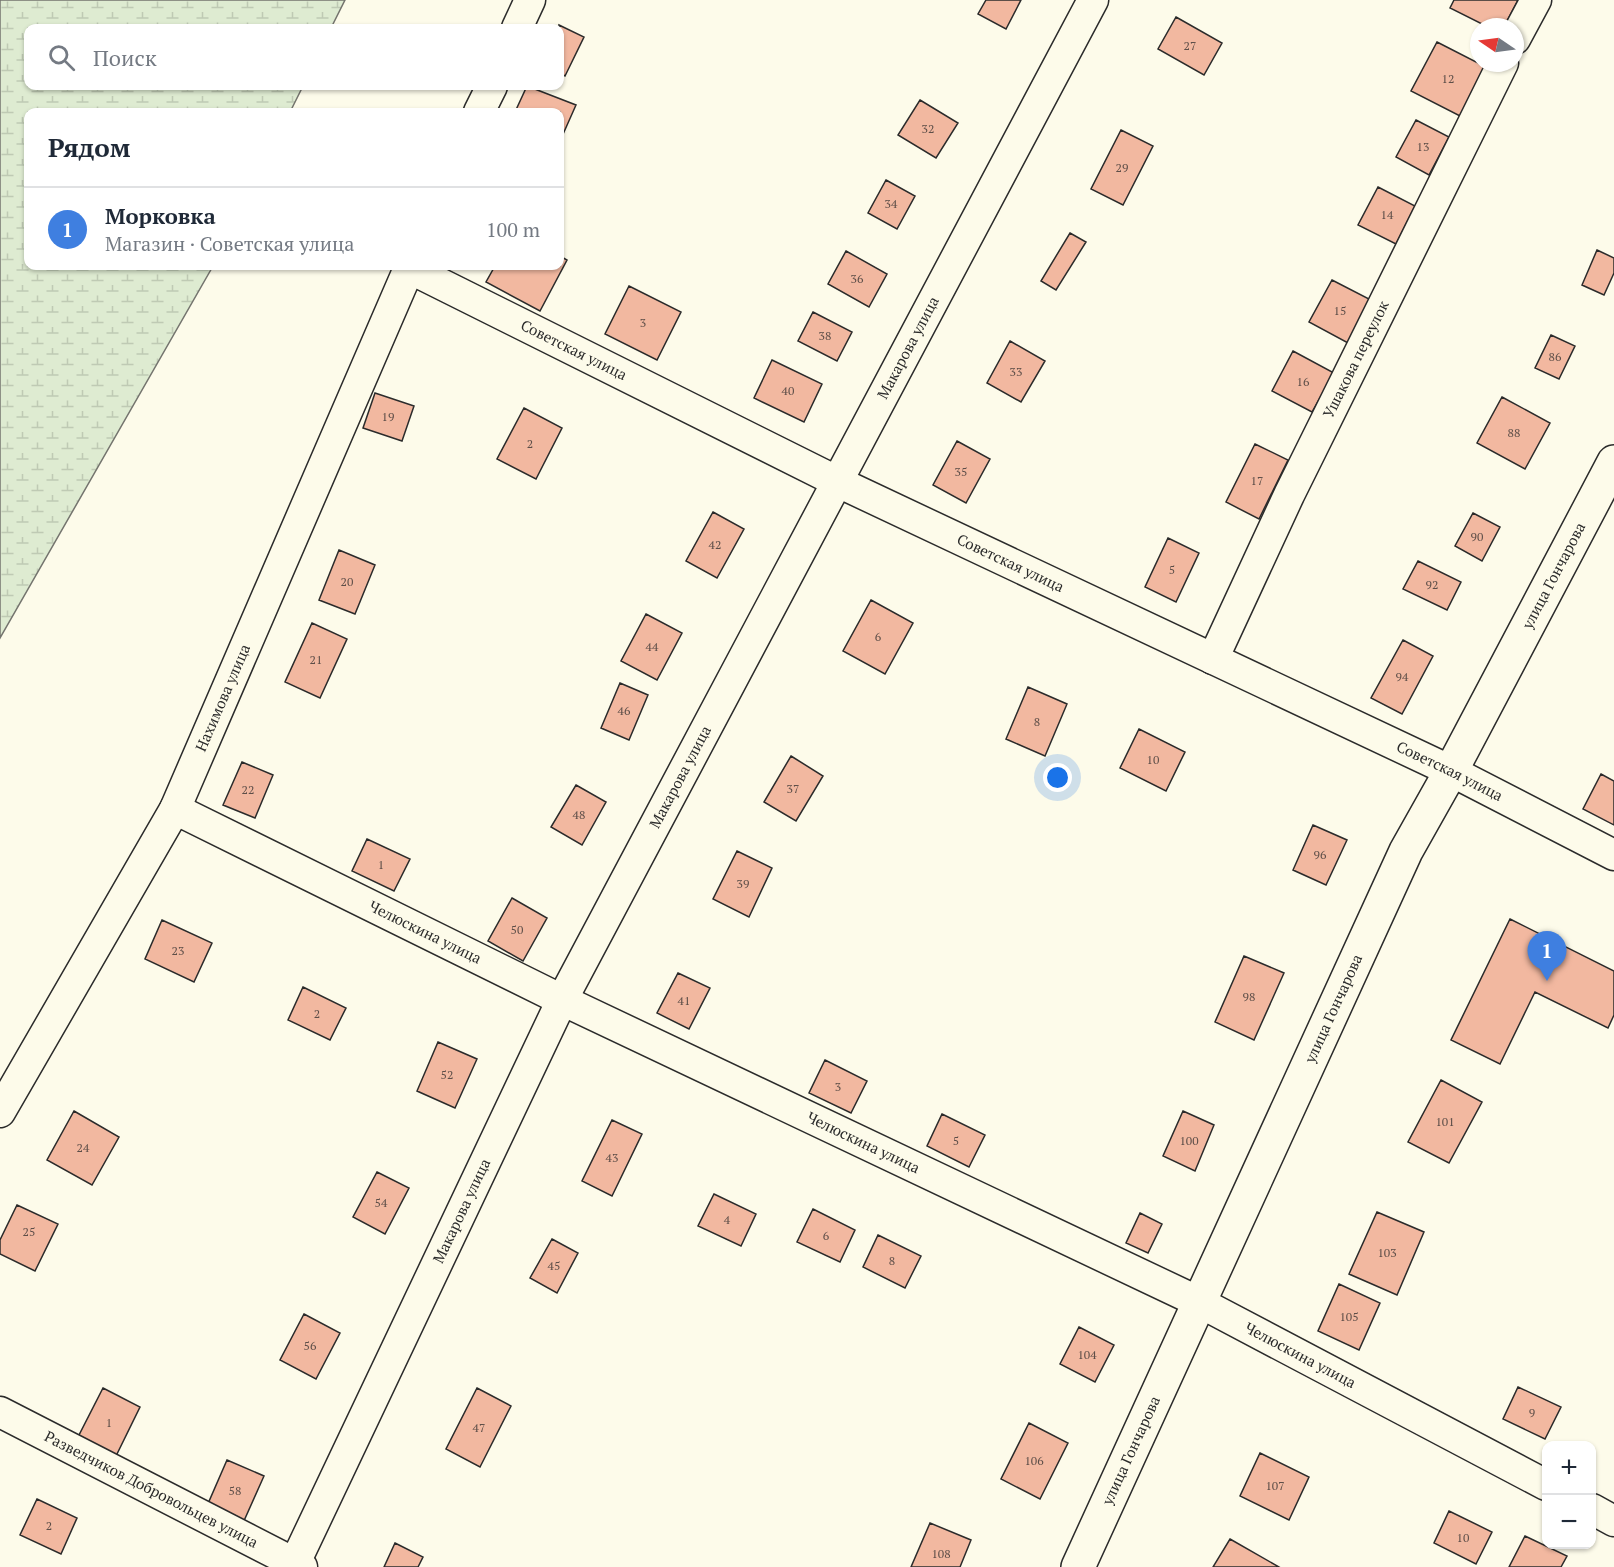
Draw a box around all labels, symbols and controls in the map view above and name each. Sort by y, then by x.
north arrow [1470,18,1524,72]
search box [24,24,564,90]
house number: 27 [1184,38,1196,53]
icon: search [45,41,78,74]
text: Поиск [93,43,157,72]
house number: 12 [1442,71,1454,86]
house number: 32 [922,121,934,136]
text: Рядом [48,130,131,164]
house number: 13 [1417,139,1429,154]
house number: 29 [1116,160,1128,175]
house number: 34 [885,196,898,211]
text: Морковка [105,201,216,230]
house number: 14 [1381,207,1394,222]
text: 1 [62,216,73,243]
text: 100 m [486,216,540,243]
text: Магазин · Советская улица [105,230,354,257]
house number: 36 [851,271,864,286]
street label: Макарова улица [872,292,943,402]
street label: Ушакова переулок [1318,296,1393,421]
house number: 15 [1334,303,1346,318]
street label: Советская улица [518,314,631,384]
house number: 3 [640,315,646,330]
house number: 38 [819,328,831,343]
house number: 86 [1549,349,1562,364]
house number: 33 [1010,364,1022,379]
house number: 16 [1297,374,1310,389]
house number: 40 [782,383,794,398]
house number: 19 [382,409,394,424]
house number: 88 [1508,425,1520,440]
house number: 2 [527,436,533,451]
house number: 35 [955,464,967,479]
house number: 17 [1251,473,1263,488]
street label: улица Гончарова [1516,518,1590,633]
street label: Советская улица [954,529,1068,596]
house number: 90 [1471,529,1483,544]
house number: 42 [709,537,721,552]
house number: 5 [1169,562,1175,577]
house number: 20 [341,574,353,589]
house number: 92 [1426,577,1438,592]
house number: 6 [875,629,882,644]
house number: 44 [646,639,659,654]
street label: Нахимова улица [190,640,254,754]
house number: 21 [310,652,322,667]
house number: 94 [1396,669,1409,684]
house number: 46 [618,703,631,718]
house number: 8 [1034,714,1040,729]
street label: Макарова улица [644,721,715,831]
street label: Советская улица [1394,736,1507,805]
house number: 10 [1147,752,1159,767]
your location [1043,763,1072,792]
house number: 37 [787,781,799,796]
house number: 22 [242,782,254,797]
house number: 48 [573,807,585,822]
house number: 96 [1314,847,1327,862]
house number: 1 [378,857,384,872]
house number: 39 [737,876,749,891]
street label: Челюскина улица [366,895,486,968]
house number: 50 [511,922,523,937]
pin: 1 [1528,932,1566,981]
house number: 23 [172,943,184,958]
street label: улица Гончарова [1299,950,1367,1067]
house number: 98 [1243,989,1255,1004]
house number: 41 [678,993,690,1008]
house number: 2 [314,1006,320,1021]
house number: 52 [441,1067,453,1082]
house number: 3 [835,1079,841,1094]
street label: Челюскина улица [804,1107,924,1177]
house number: 101 [1435,1114,1455,1129]
house number: 5 [953,1133,959,1148]
house number: 100 [1179,1133,1199,1148]
house number: 24 [77,1140,90,1155]
house number: 43 [606,1150,618,1165]
street label: Макарова улица [428,1155,495,1266]
house number: 54 [375,1195,388,1210]
house number: 4 [724,1212,731,1227]
house number: 25 [23,1224,35,1239]
house number: 6 [823,1228,830,1243]
house number: 103 [1377,1245,1397,1260]
house number: 8 [889,1253,895,1268]
house number: 45 [548,1258,560,1273]
house number: 105 [1339,1309,1359,1324]
street label: Челюскина улица [1242,1317,1360,1392]
house number: 56 [304,1338,317,1353]
house number: 104 [1077,1347,1097,1362]
street label: улица Гончарова [1096,1392,1164,1509]
house number: 9 [1529,1405,1535,1420]
house number: 1 [106,1415,112,1430]
house number: 47 [473,1420,485,1435]
street label: Разведчиков Добровольцев улица [42,1426,262,1552]
map controls [1542,1441,1596,1549]
button: + [1542,1441,1596,1495]
house number: 106 [1024,1453,1044,1468]
house number: 107 [1265,1478,1285,1493]
house number: 58 [229,1483,241,1498]
button: − [1542,1495,1596,1549]
house number: 2 [46,1518,52,1533]
house number: 10 [1457,1530,1469,1545]
house number: 108 [931,1546,951,1561]

